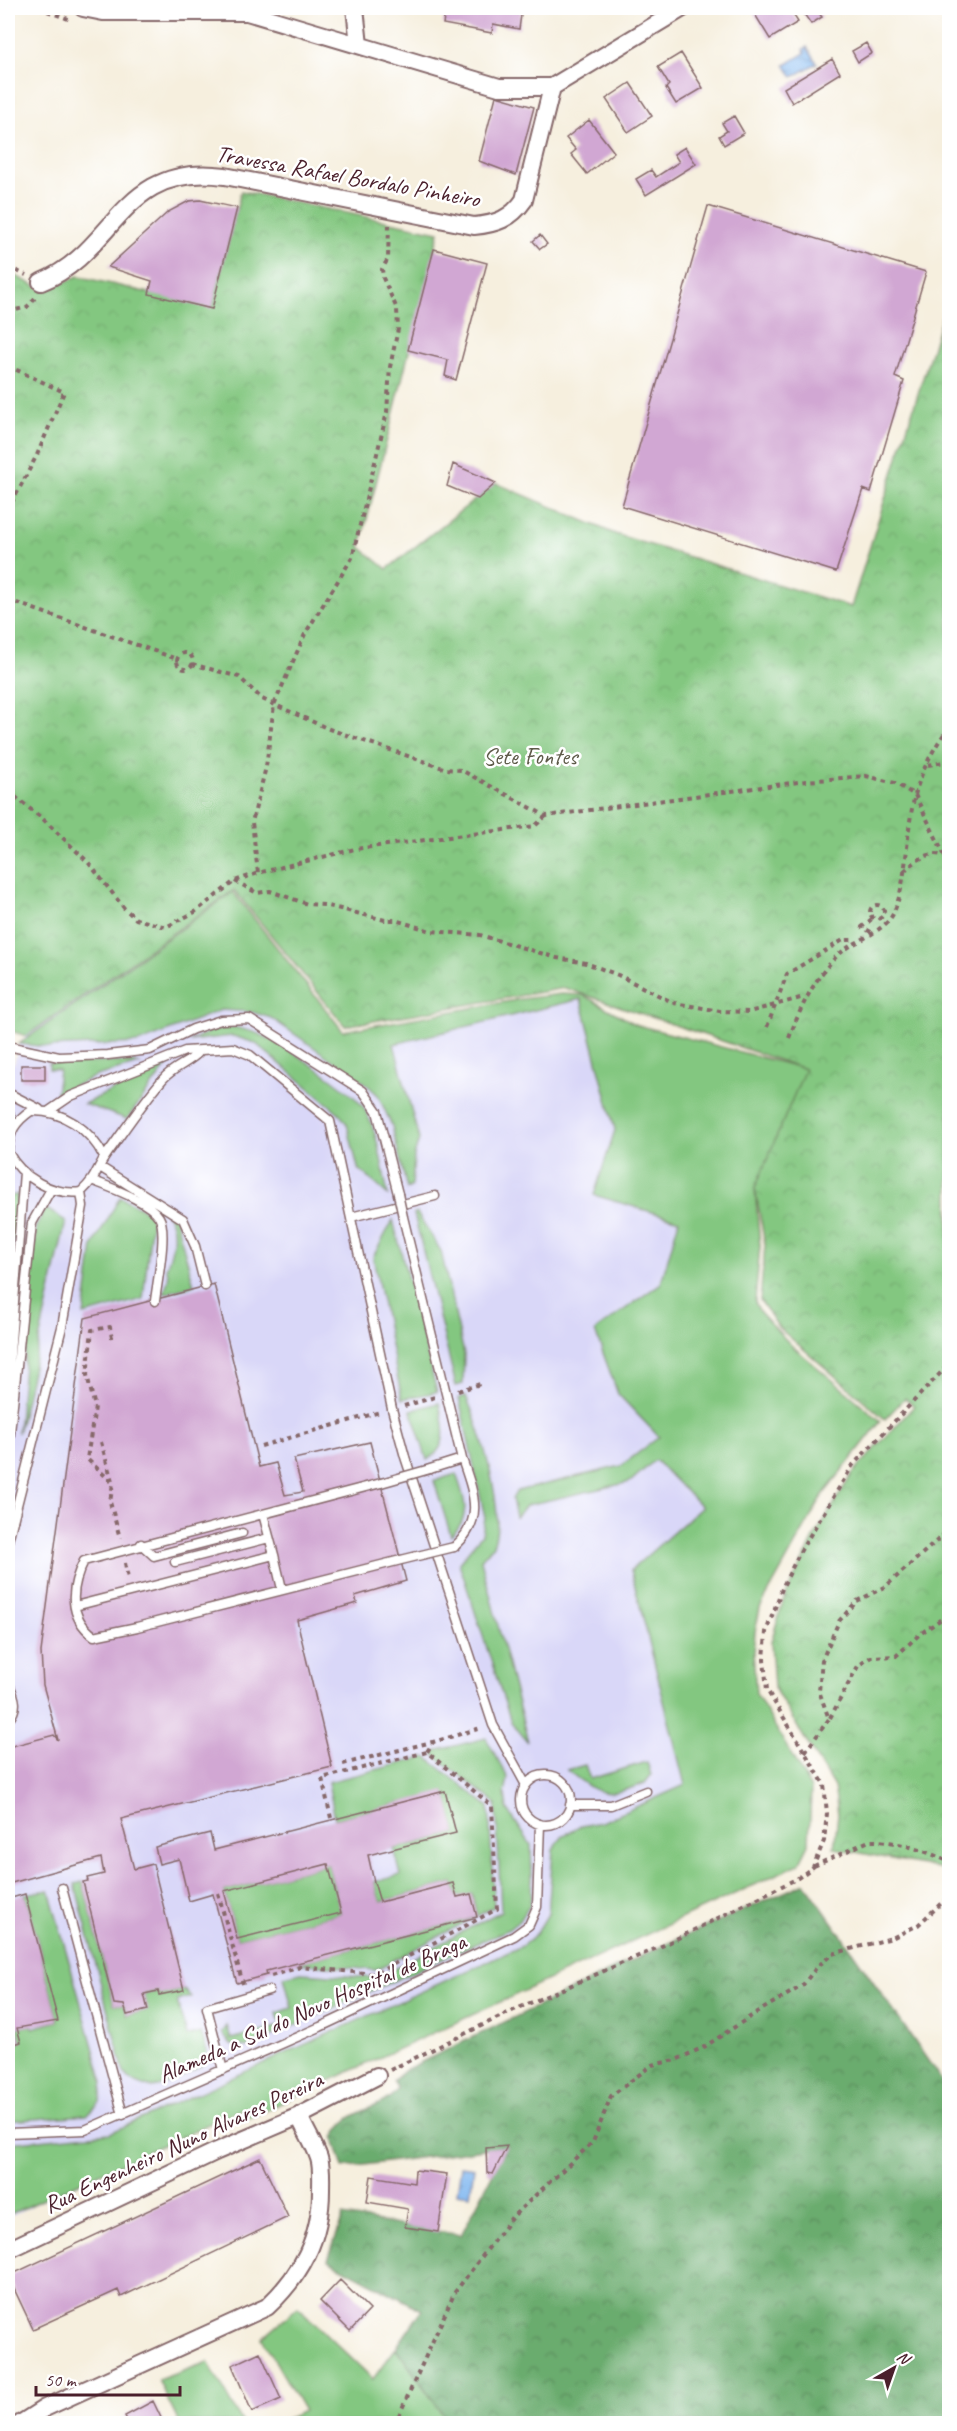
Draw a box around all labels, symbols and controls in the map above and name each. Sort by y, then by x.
street label: Travessa Rafael Bordalo Pinheiro [214,138,484,214]
park label: Sete Fontes [483,741,580,771]
street label: Alameda a Sul do Novo Hospital de Braga [154,1926,472,2090]
street label: Rua Engenheiro Nuno Alvares Pereira [39,2064,328,2220]
north arrow [864,2338,924,2398]
text: N [893,2346,916,2370]
scale bar [36,2359,180,2397]
text: 50 m [45,2369,78,2391]

